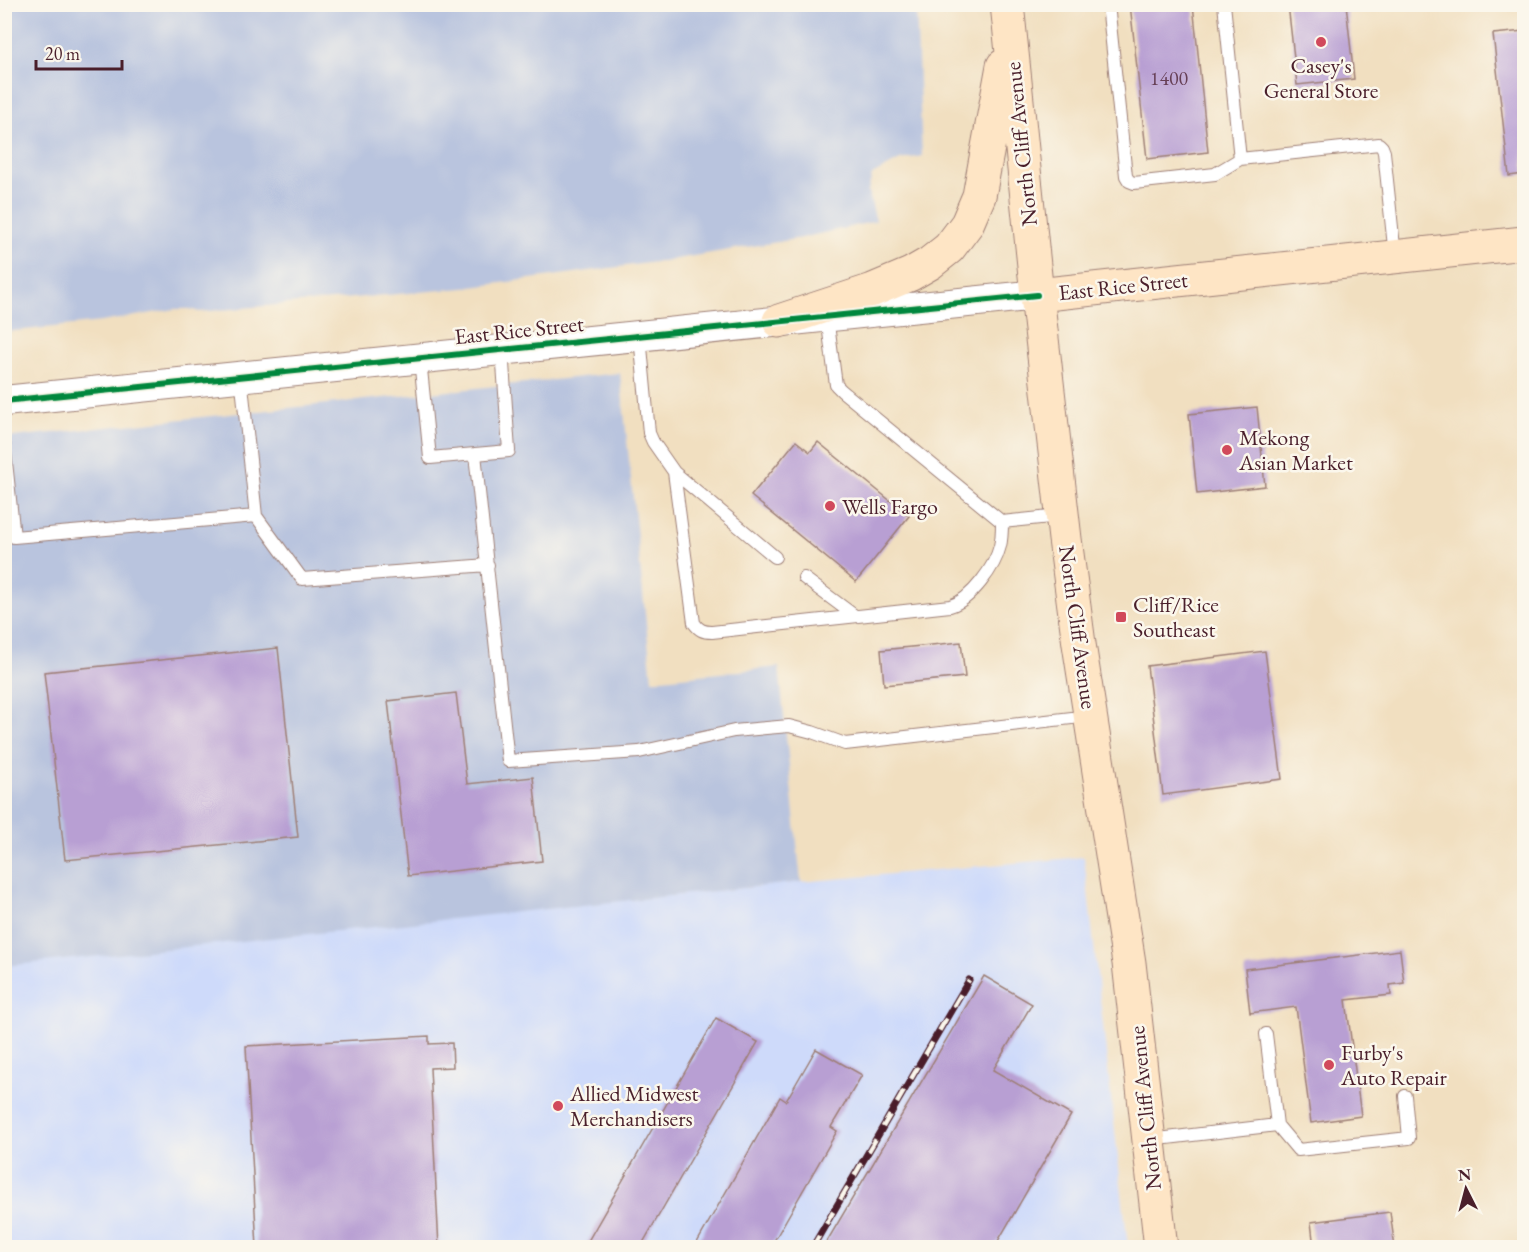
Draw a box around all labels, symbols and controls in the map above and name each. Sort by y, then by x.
scale bar [36,33,122,71]
marker: Casey's General Store [1314,35,1328,49]
text: 20 m [45,42,80,65]
place label: Casey's General Store [1264,51,1379,105]
street label: North Cliff Avenue [998,60,1044,227]
house number: 1400 [1150,65,1189,91]
street label: East Rice Street [1057,265,1189,307]
street label: East Rice Street [453,309,585,351]
place label: Mekong Asian Market [1238,423,1353,477]
marker: Mekong Asian Market [1220,443,1234,457]
place label: Wells Fargo [842,492,938,521]
marker: Wells Fargo [823,499,837,513]
street label: North Cliff Avenue [1052,543,1104,711]
place label: Cliff/Rice Southeast [1133,590,1219,644]
marker: Cliff/Rice Southeast [1114,610,1128,624]
street label: North Cliff Avenue [1122,1024,1168,1191]
place label: Furby's Auto Repair [1340,1038,1447,1092]
marker: Furby's Auto Repair [1322,1058,1336,1072]
place label: Allied Midwest Merchandisers [569,1079,699,1133]
marker: Allied Midwest Merchandisers [551,1099,565,1113]
north arrow [1436,1159,1496,1219]
text: N [1457,1163,1472,1186]

